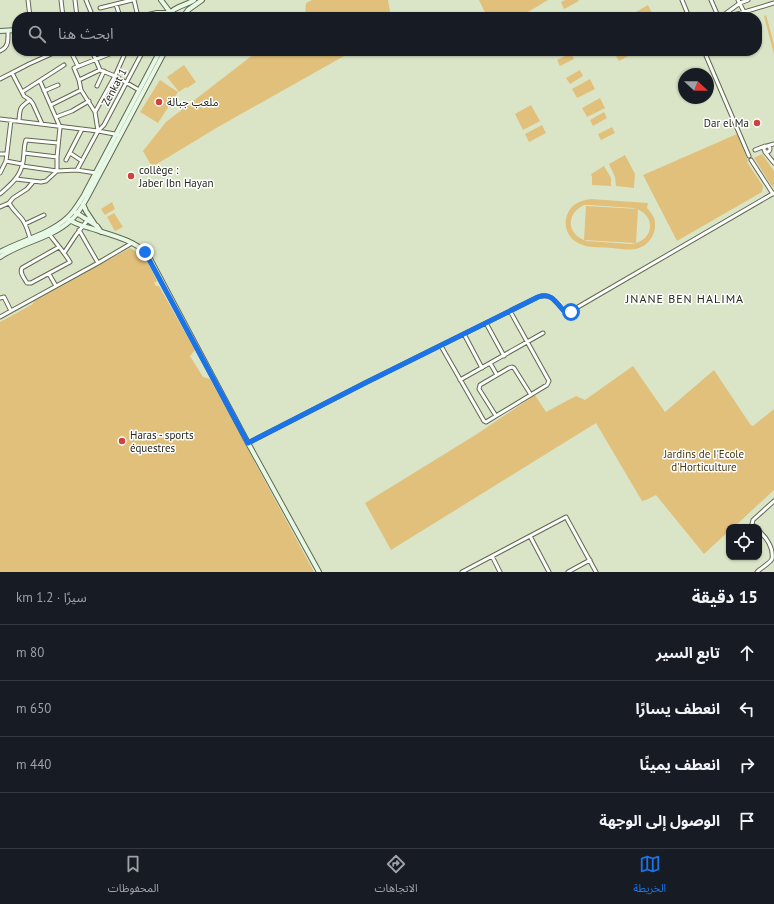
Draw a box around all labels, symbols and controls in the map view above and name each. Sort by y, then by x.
search box [12,12,762,56]
icon: search [26,23,48,45]
text: ابحث هنا [58,24,114,43]
street label: Zenkat 1 [98,66,130,108]
north arrow [678,68,714,104]
place label: ملعب جبالة [167,95,219,109]
marker: ملعب جبالة [154,97,164,107]
place label: Dar el Ma [704,116,749,130]
marker: Dar el Ma [752,118,762,128]
place label: collège : Jaber Ibn Hayan [138,163,213,190]
marker: collège : Jaber Ibn Hayan [126,171,136,181]
route end [136,243,154,261]
district label: JNANE BEN HALIMA [625,291,744,306]
route start [562,303,580,321]
place label: Haras - sports équestres [130,428,194,455]
marker: Haras - sports équestres [117,436,127,446]
park label: Jardins de I'Ecole d'Horticulture [663,447,744,474]
map controls [726,524,762,560]
button: locate [726,524,762,560]
text: 15 دقيقة [692,586,758,608]
text: سيرًا · 1.2 km [16,589,87,606]
icon: ahead [736,642,758,664]
text: تابع السير [656,643,720,662]
text: 80 m [16,644,44,661]
icon: left [736,698,758,720]
text: انعطف يسارًا [636,699,720,718]
text: 650 m [16,700,51,717]
icon: right [736,754,758,776]
text: انعطف يمينًا [640,755,720,774]
text: 440 m [16,756,51,773]
icon: arrive [736,810,758,832]
text: الوصول إلى الوجهة [599,811,720,830]
tab: المحفوظات [108,853,159,900]
tab: الاتجاهات [375,853,418,900]
tab: الخريطة [633,853,666,900]

